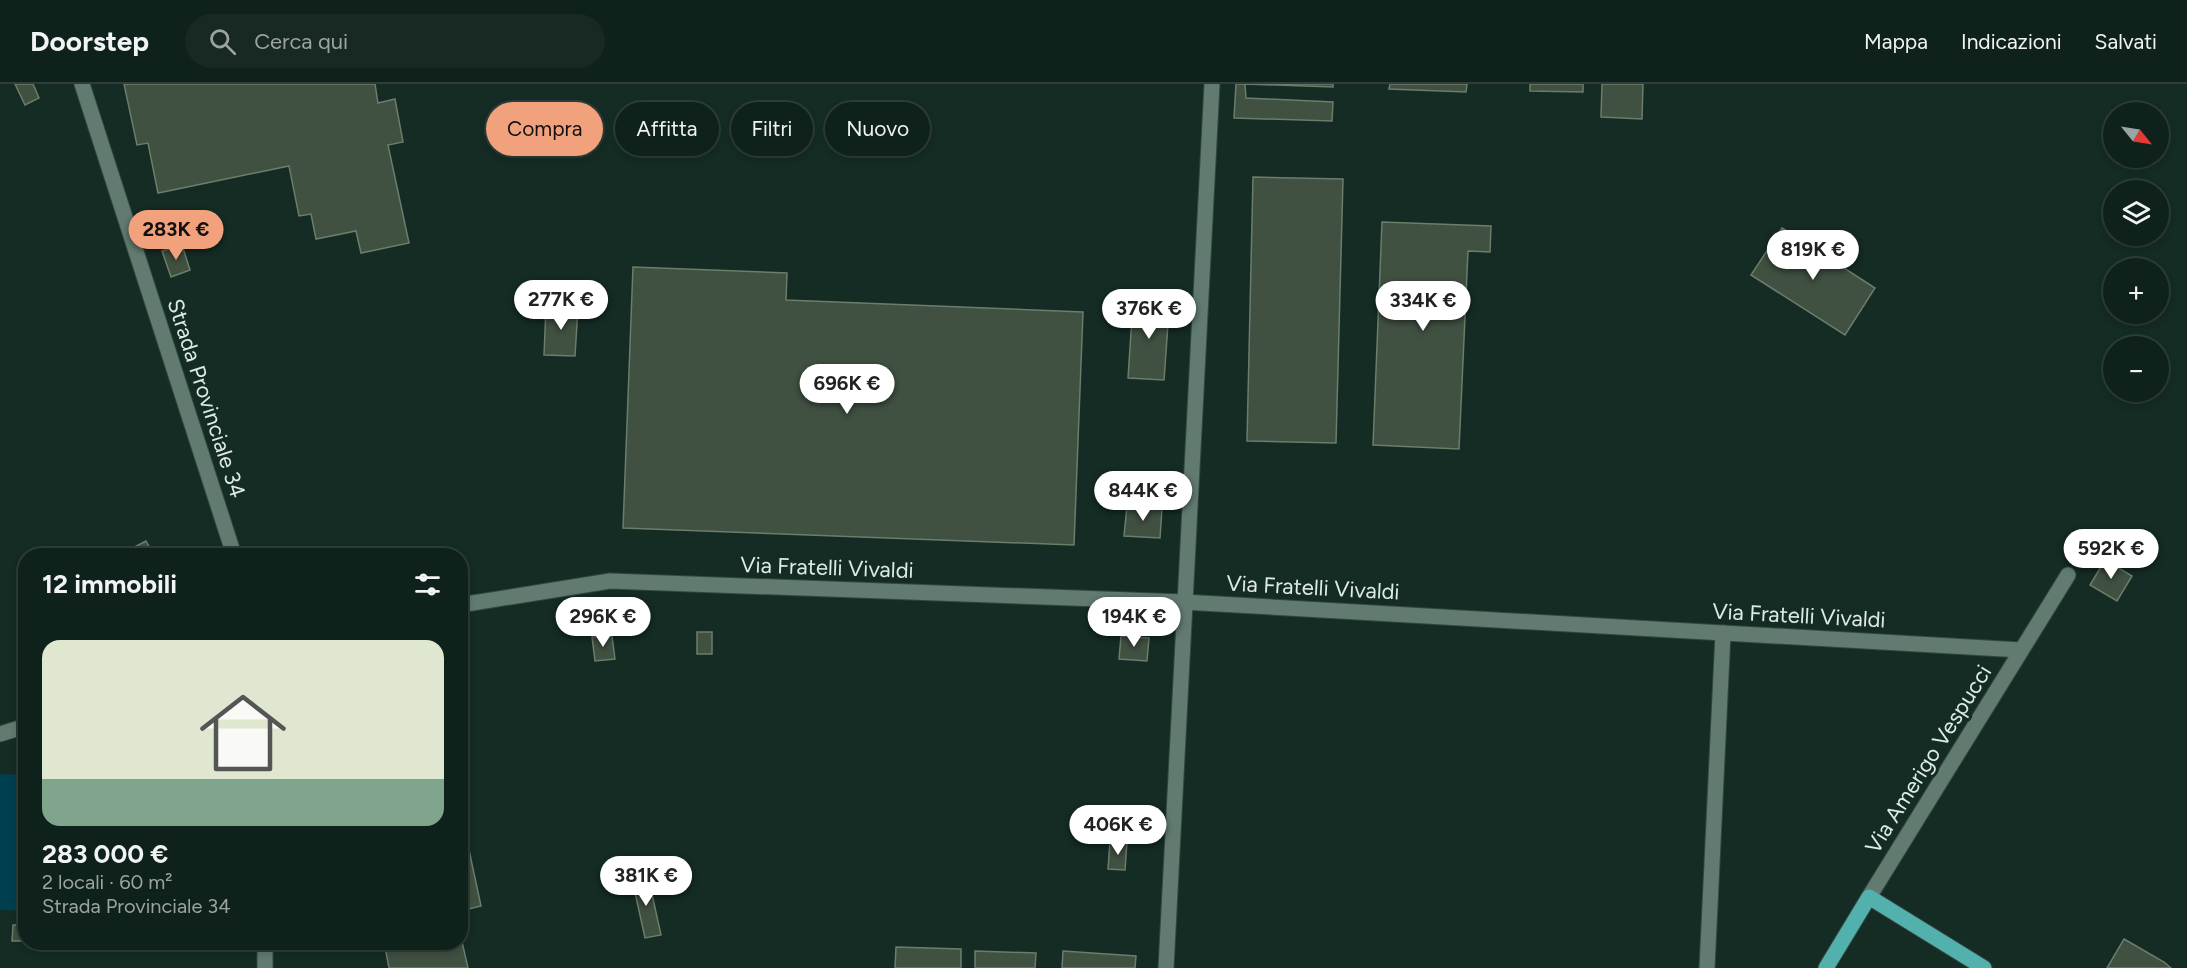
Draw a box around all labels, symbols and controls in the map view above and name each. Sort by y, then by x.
search box [185,14,605,68]
text: Doorstep [30,24,149,58]
icon: search [206,25,239,58]
text: Cerca qui [254,28,348,55]
text: Mappa [1864,29,1928,54]
text: Indicazioni [1961,29,2062,54]
text: Salvati [2095,29,2157,54]
chip: Compra [486,102,603,156]
chip: Affitta [615,102,719,156]
chip: Filtri [731,102,813,156]
chip: Nuovo [825,102,930,156]
north arrow [2103,102,2169,168]
map controls [2103,102,2169,402]
button: layers [2103,180,2169,246]
pin: 283K € [127,210,225,261]
text: 283K € [143,217,209,241]
pin: 819K € [1764,230,1862,281]
text: 819K € [1781,237,1845,261]
button: + [2103,258,2169,324]
pin: 277K € [512,280,610,331]
pin: 334K € [1374,281,1472,332]
text: 277K € [528,287,594,311]
text: 334K € [1390,288,1456,312]
pin: 376K € [1100,289,1198,340]
street label: Strada Provinciale 34 [162,295,251,501]
text: 376K € [1116,296,1182,320]
button: − [2103,336,2169,402]
pin: 696K € [798,364,896,415]
text: 696K € [814,371,880,395]
pin: 844K € [1094,471,1192,522]
text: 844K € [1108,478,1178,502]
pin: 592K € [2062,529,2160,580]
text: 592K € [2078,536,2144,560]
street label: Via Fratelli Vivaldi [740,551,914,584]
text: 12 immobili [42,568,177,600]
icon: filters [411,568,444,601]
street label: Via Fratelli Vivaldi [1226,569,1400,606]
pin: 296K € [554,597,652,648]
pin: 194K € [1085,597,1183,648]
street label: Via Fratelli Vivaldi [1712,597,1886,634]
text: 296K € [570,604,636,628]
text: 194K € [1102,604,1166,628]
street label: Via Amerigo Vespucci [1859,660,1997,858]
icon: home [189,679,297,787]
pin: 406K € [1069,805,1167,856]
text: 406K € [1083,812,1153,836]
text: 283 000 € [42,838,168,870]
pin: 381K € [597,856,695,907]
text: 381K € [614,863,678,887]
text: 2 locali · 60 m² [42,870,172,894]
text: Strada Provinciale 34 [42,894,231,918]

